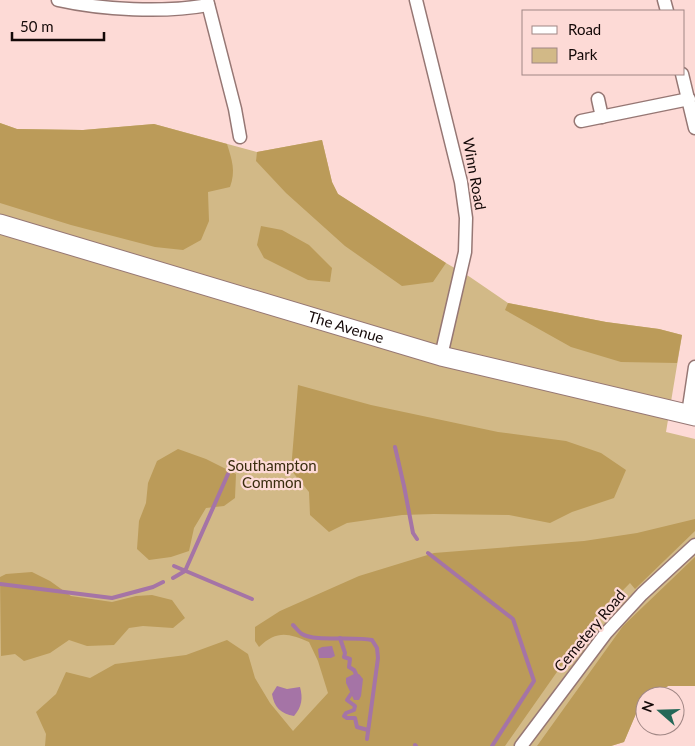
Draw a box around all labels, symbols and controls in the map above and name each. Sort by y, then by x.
scale bar [12,10,105,42]
legend [522,10,685,75]
text: 50 m [20,17,54,35]
text: Road [568,20,601,38]
text: Park [568,45,598,63]
street label: Winn Road [460,136,490,211]
street label: The Avenue [306,307,386,346]
park label: Southampton Common [227,456,317,491]
street label: Cemetery Road [550,586,629,675]
north arrow [635,686,685,736]
text: N [637,698,657,714]

